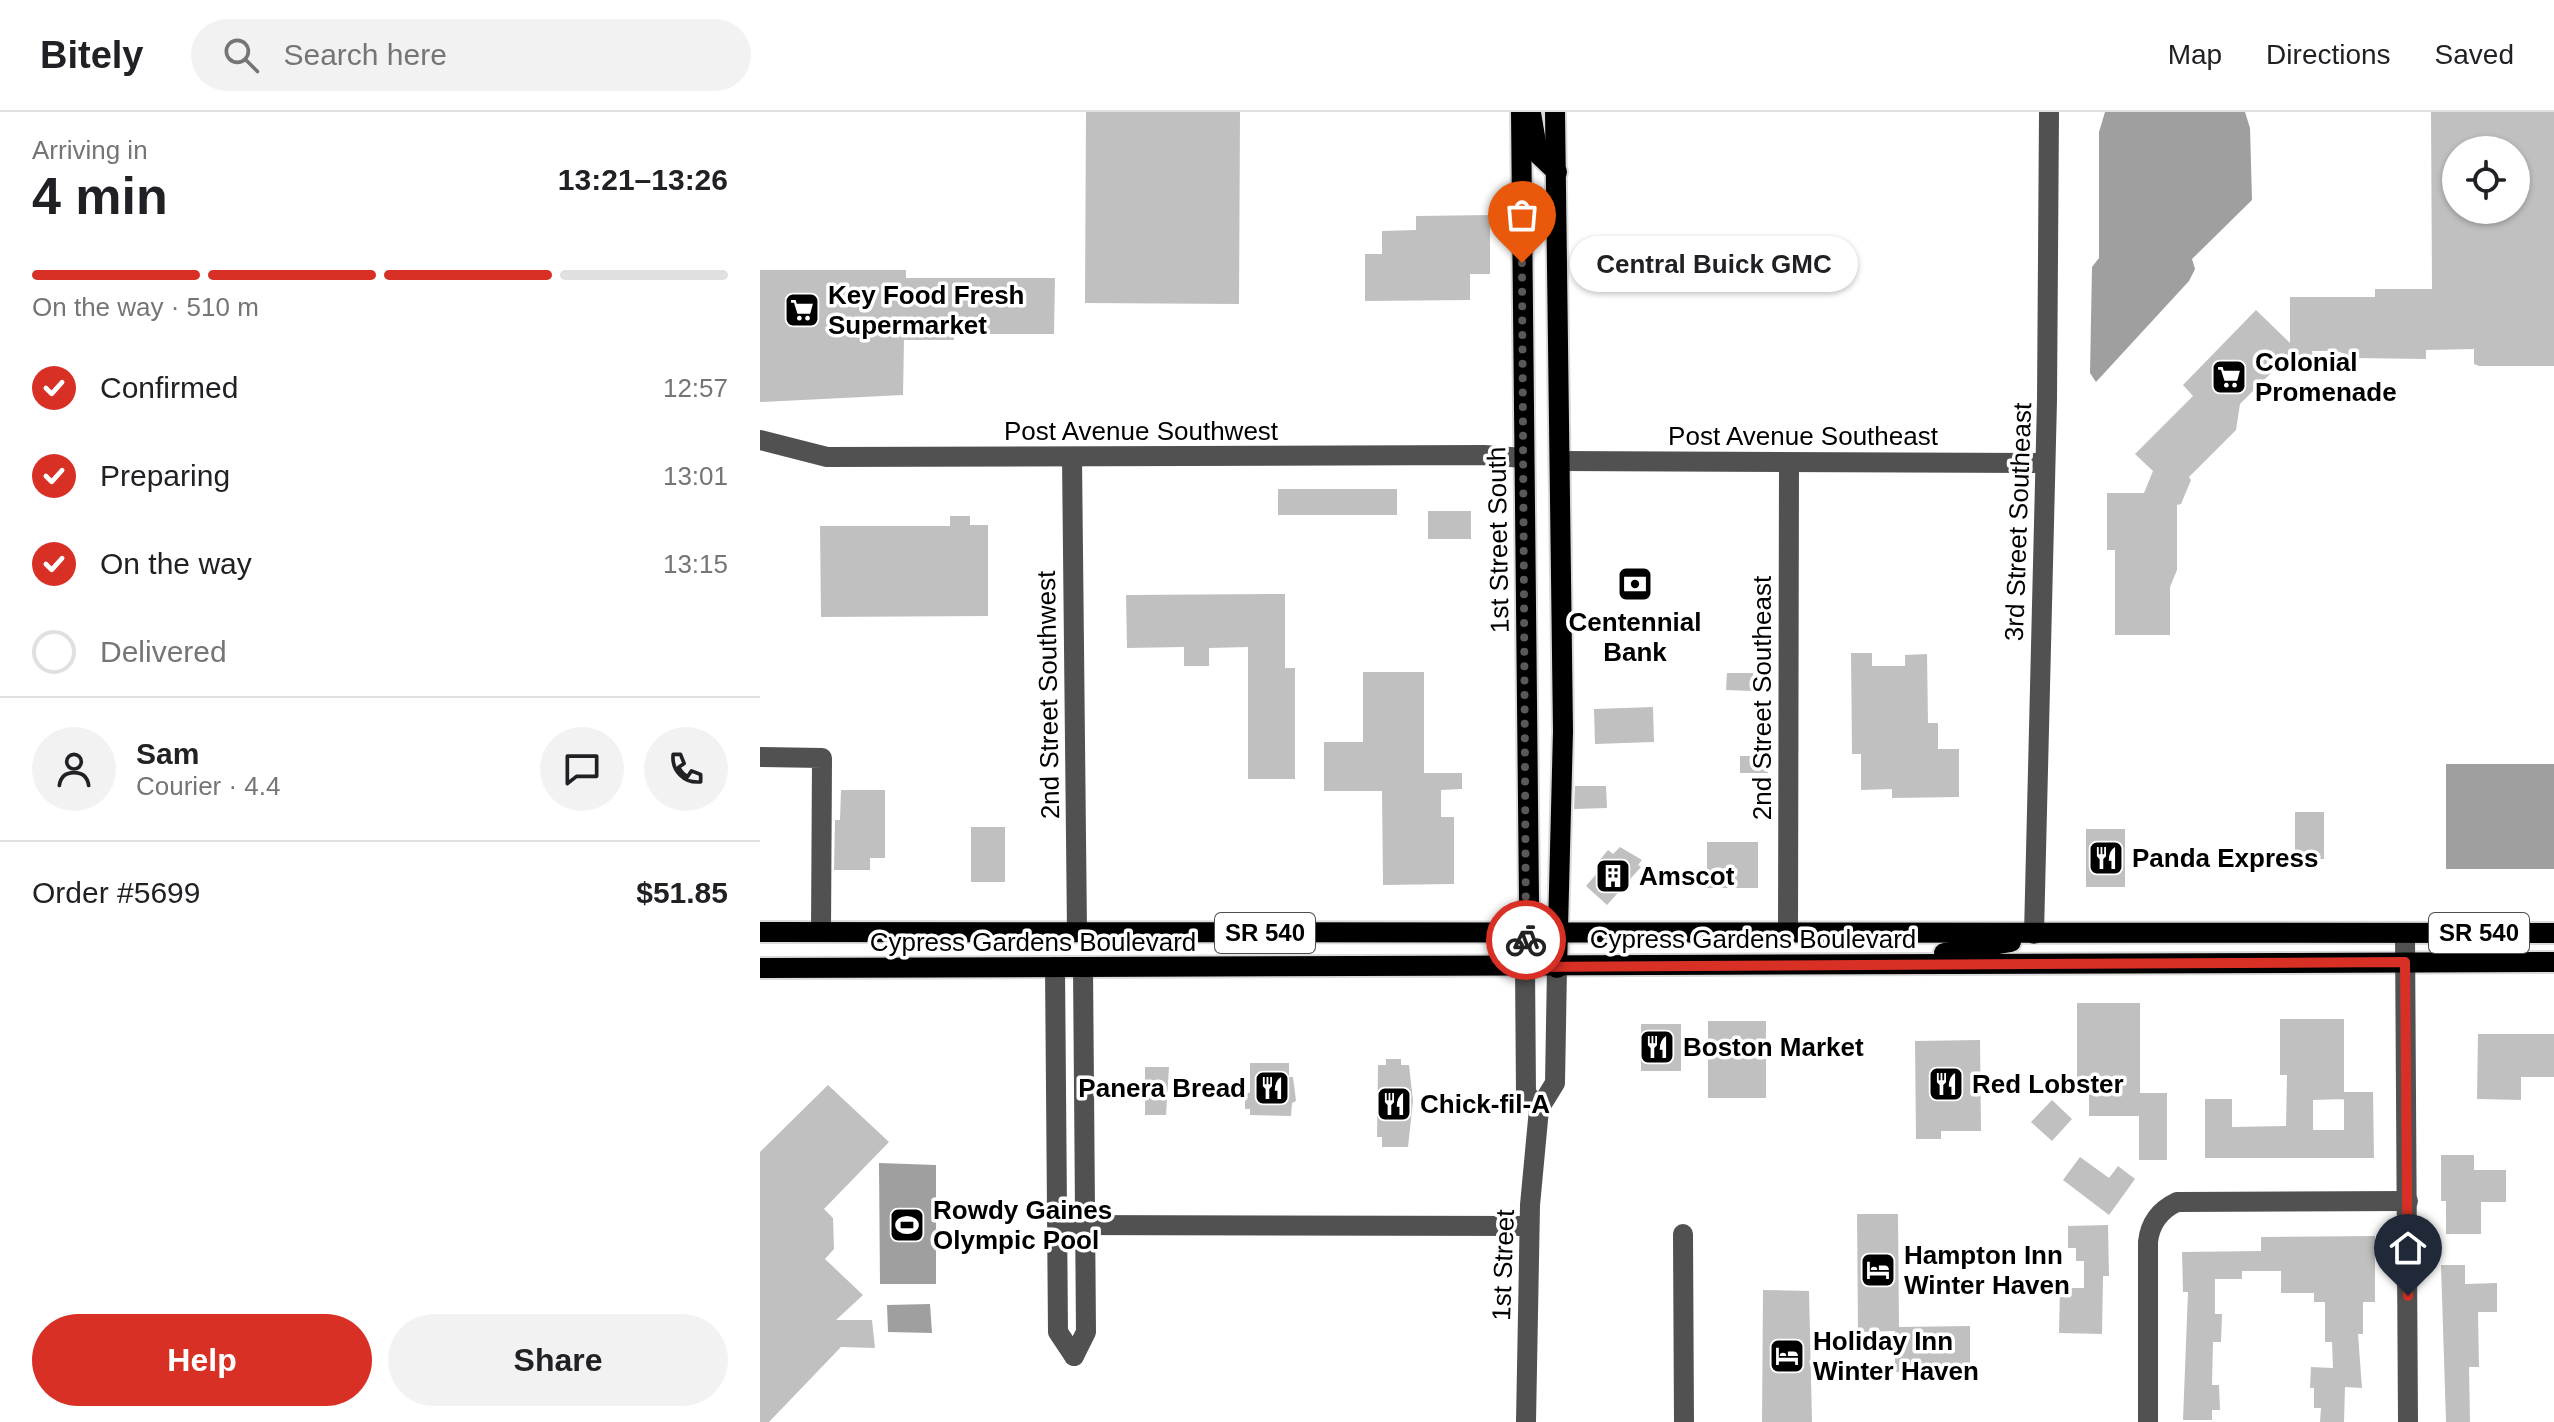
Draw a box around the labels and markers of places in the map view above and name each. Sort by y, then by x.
pin [1488,181,1556,263]
callout: Central Buick GMC [1570,235,1858,291]
place label: Key Food Fresh Supermarket [828,280,1024,340]
supermarket icon: Key Food Fresh Supermarket [783,291,821,329]
place label: Colonial Promenade [2255,347,2397,407]
supermarket icon: Colonial Promenade [2210,358,2248,396]
bank icon: Centennial Bank [1616,565,1654,603]
place label: Centennial Bank [1569,607,1701,667]
restaurant icon: Panda Express [2087,839,2125,877]
place label: Panda Express [2132,843,2318,873]
building icon: Amscot [1594,857,1632,895]
place label: Amscot [1639,861,1735,891]
restaurant icon: Boston Market [1638,1028,1676,1066]
place label: Boston Market [1683,1032,1864,1062]
restaurant icon: Red Lobster [1927,1065,1965,1103]
restaurant icon: Panera Bread [1253,1069,1291,1107]
place label: Red Lobster [1972,1069,2124,1099]
place label: Panera Bread [1078,1073,1246,1103]
restaurant icon: Chick-fil-A [1375,1085,1413,1123]
place label: Chick-fil-A [1420,1089,1550,1119]
place label: Rowdy Gaines Olympic Pool [933,1195,1112,1255]
sports icon: Rowdy Gaines Olympic Pool [888,1206,926,1244]
pin [2374,1214,2442,1296]
place label: Hampton Inn Winter Haven [1904,1240,2070,1300]
hotel icon: Hampton Inn Winter Haven [1859,1251,1897,1289]
place label: Holiday Inn Winter Haven [1813,1326,1979,1386]
hotel icon: Holiday Inn Winter Haven [1768,1337,1806,1375]

